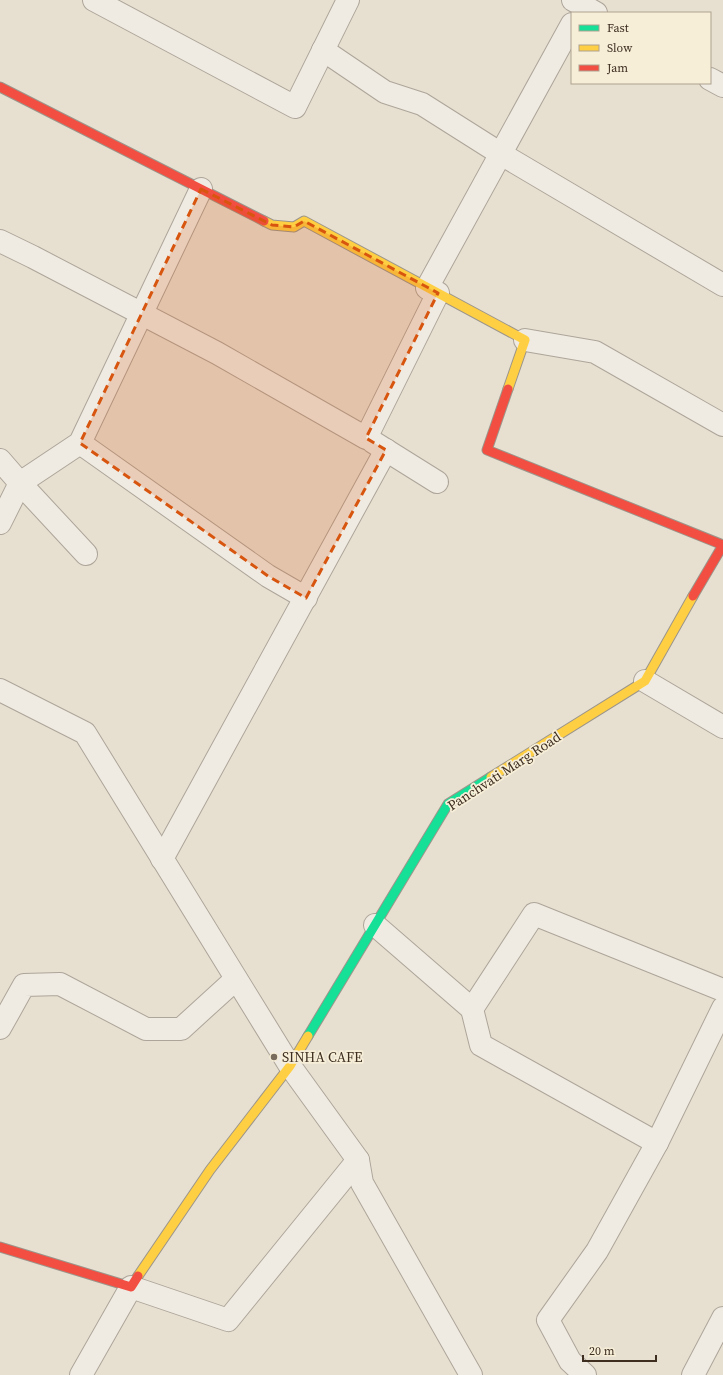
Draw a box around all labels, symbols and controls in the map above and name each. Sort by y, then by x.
legend [571,12,711,84]
text: Fast [607,20,629,36]
text: Slow [607,40,633,56]
text: Jam [606,60,628,76]
street label: Panchvati Marg Road [443,727,565,815]
place label: SINHA CAFE [282,1047,362,1067]
marker: SINHA CAFE [269,1052,279,1062]
scale bar [583,1337,656,1363]
text: 20 m [589,1343,615,1359]

